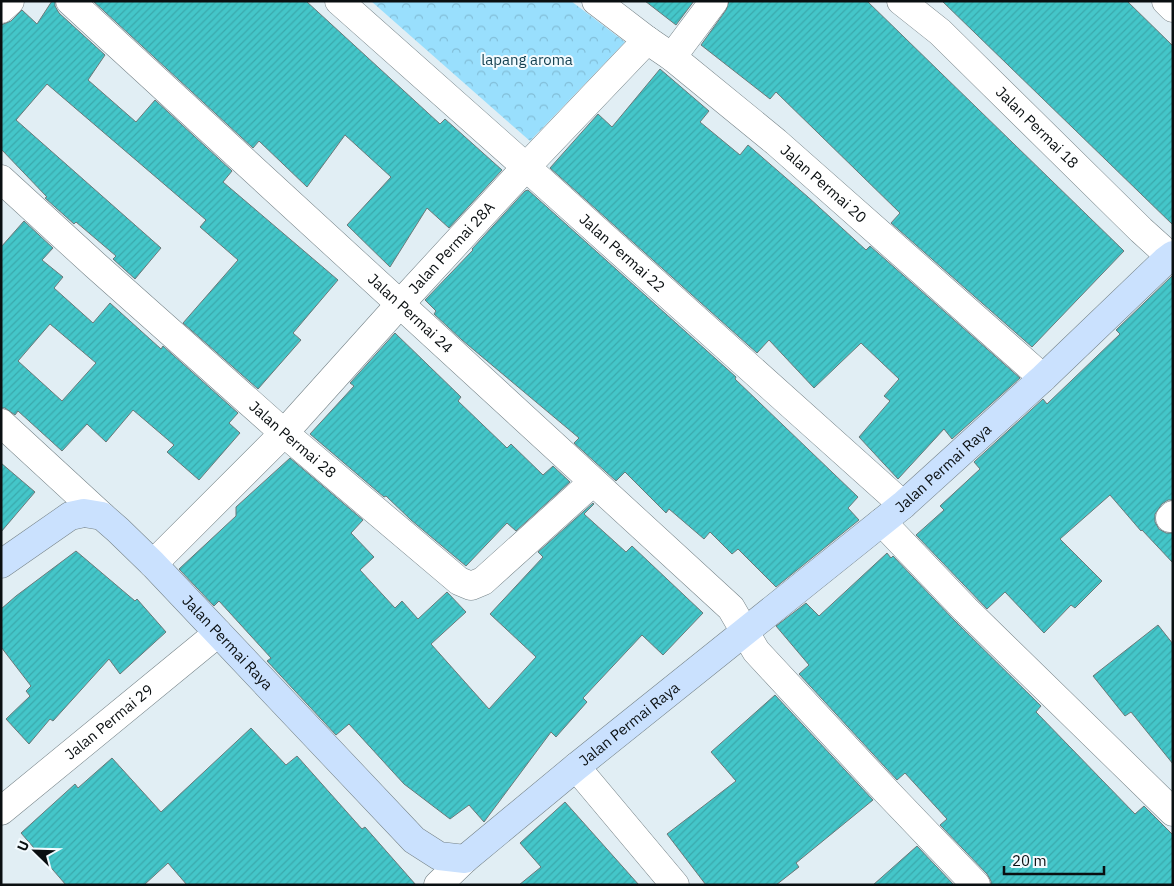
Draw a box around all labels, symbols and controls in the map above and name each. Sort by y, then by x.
park label: lapang aroma [481,50,573,69]
street label: Jalan Permai 18 [992,82,1083,172]
street label: Jalan Permai 20 [777,140,871,227]
street label: Jalan Permai 28A [404,197,499,298]
street label: Jalan Permai 22 [575,209,669,296]
street label: Jalan Permai 24 [364,269,457,357]
street label: Jalan Permai 28 [245,396,340,482]
street label: Jalan Permai Raya [891,420,995,517]
street label: Jalan Permai Raya [178,591,277,694]
street label: Jalan Permai Raya [575,678,683,770]
street label: Jalan Permai 29 [61,680,157,764]
north arrow [10,826,60,876]
text: U [13,838,33,854]
scale bar [1004,844,1104,876]
text: 20 m [1012,851,1047,870]

